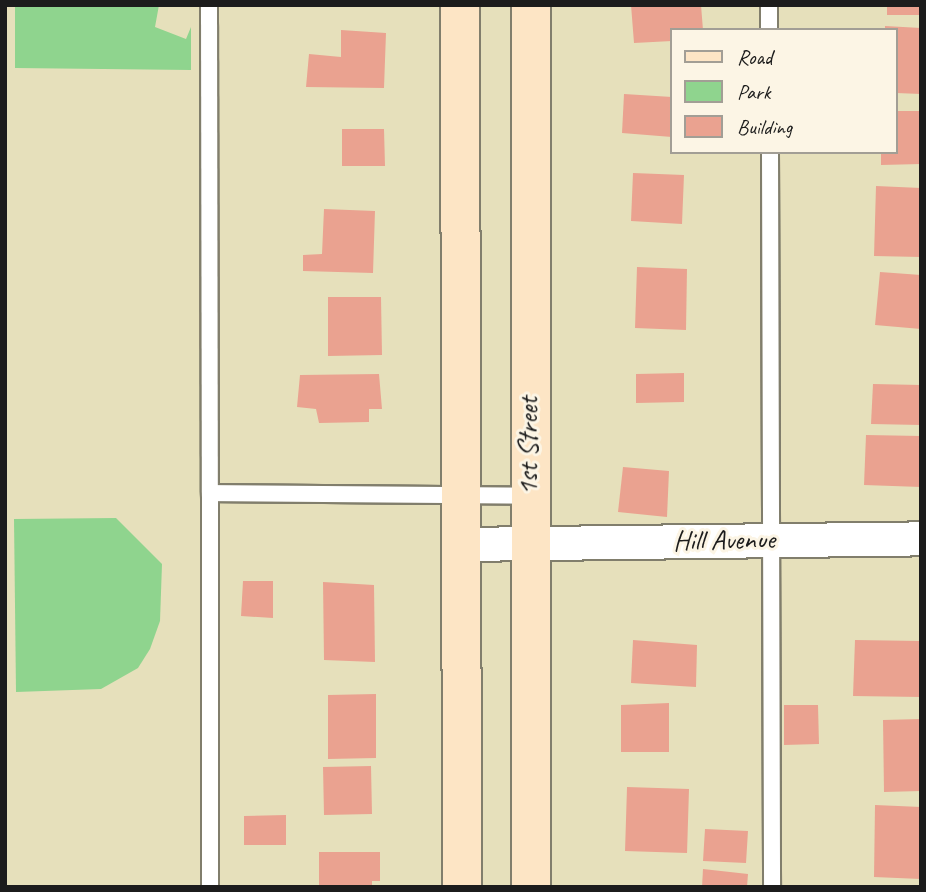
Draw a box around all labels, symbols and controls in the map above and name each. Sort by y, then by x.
legend [670,28,898,154]
text: Road [737,44,772,70]
text: Park [737,79,770,105]
text: Building [737,114,792,140]
street label: 1st Street [511,396,545,496]
street label: Hill Avenue [673,522,775,558]

